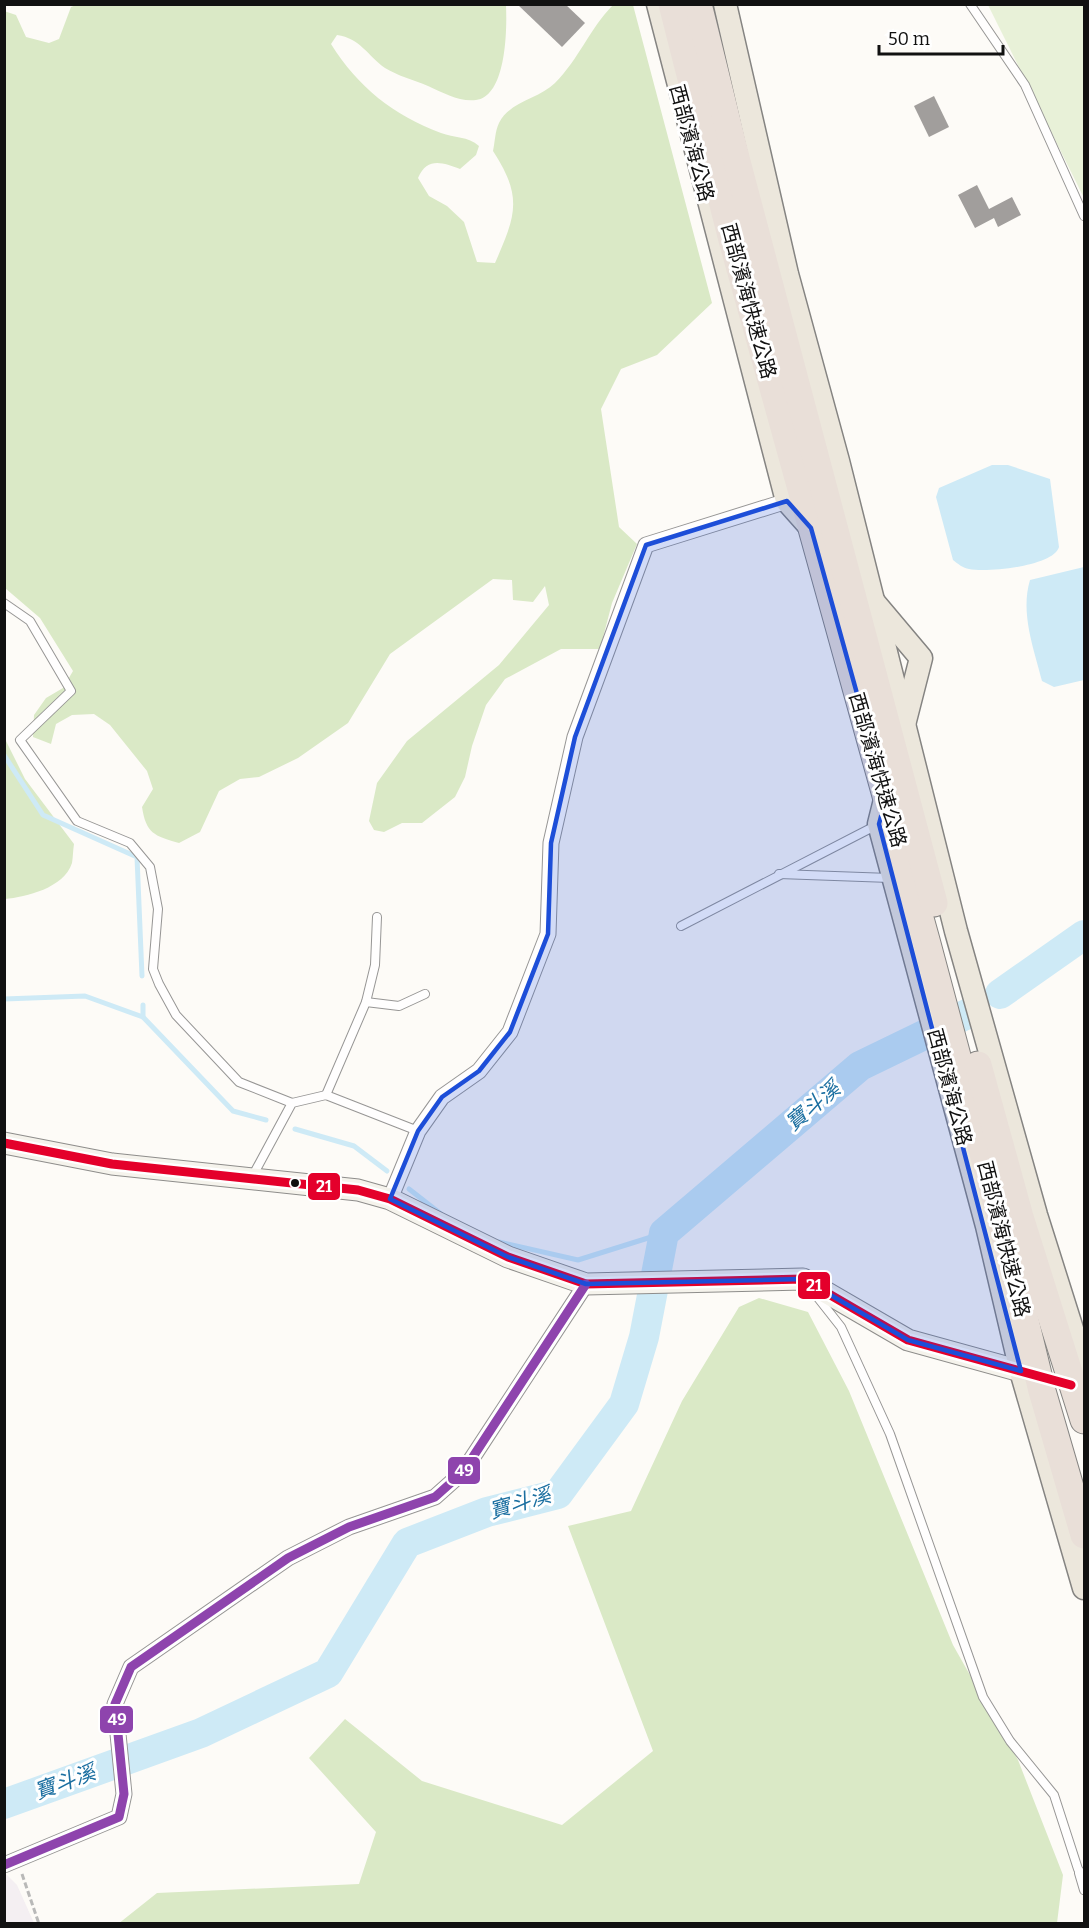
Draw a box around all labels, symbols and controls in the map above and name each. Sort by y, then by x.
scale bar [879,18,1004,56]
text: 50 m [888,28,930,50]
street label: 西部濱海公路 [665,82,719,204]
street label: 西部濱海快速公路 [717,221,781,381]
street label: 西部濱海快速公路 [844,690,912,850]
street label: 西部濱海公路 [923,1026,977,1148]
water label: 寶斗溪 [781,1074,848,1136]
street label: 西部濱海快速公路 [973,1158,1035,1320]
line badge: 21 [307,1172,341,1201]
unlabelled marker [289,1177,301,1189]
text: 21 [316,1177,332,1196]
line badge: 21 [797,1271,831,1300]
text: 21 [806,1276,822,1295]
line badge: 49 [447,1456,481,1485]
text: 49 [454,1461,474,1480]
water label: 寶斗溪 [486,1481,557,1524]
line badge: 49 [99,1705,134,1734]
text: 49 [107,1710,127,1729]
water label: 寶斗溪 [31,1758,102,1805]

